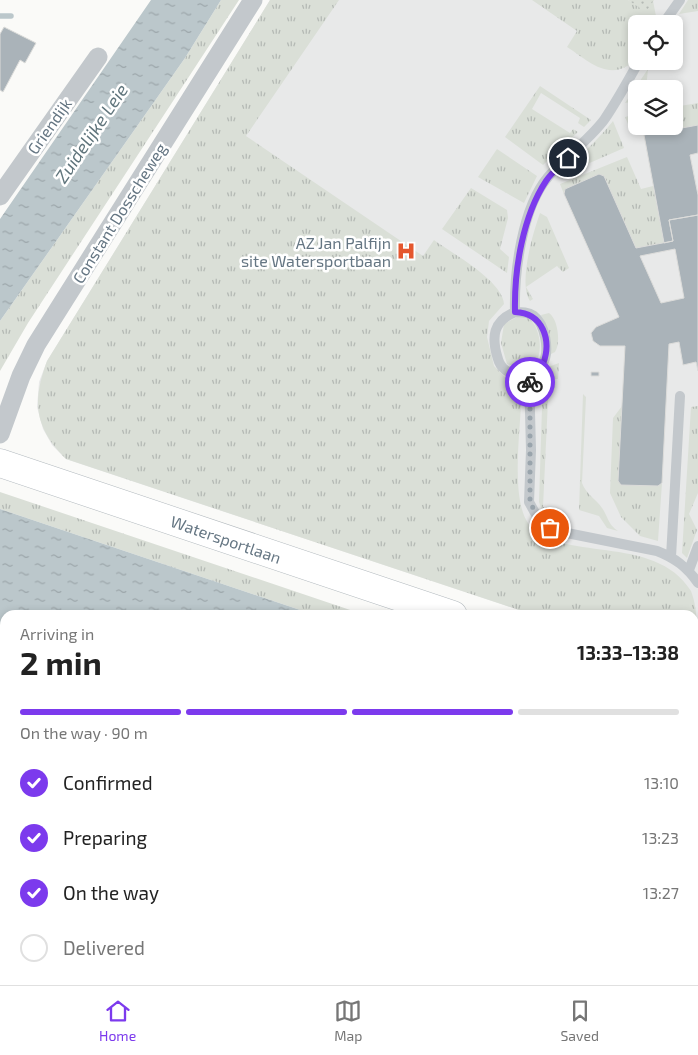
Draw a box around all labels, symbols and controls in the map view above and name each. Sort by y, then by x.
map controls [628,15,683,135]
button: locate [628,15,683,70]
water label: Zuidelijke Leie [50,79,132,187]
button: layers [628,80,683,135]
street label: Griendijk [23,94,76,158]
pin [547,137,589,179]
street label: Constant Dosscheweg [68,139,170,287]
icon: home [554,144,582,172]
place label: AZ Jan Palfijn site Watersportbaan [241,233,391,270]
hospital icon: AZ Jan Palfijn site Watersportbaan [395,240,417,262]
courier [505,357,555,407]
icon: bike [516,368,544,396]
pin [529,507,571,549]
street label: Watersportlaan [168,511,284,567]
icon: bag [536,514,564,542]
text: Arriving in [20,624,94,643]
text: 13:33–13:38 [577,641,679,664]
text: 2 min [20,643,102,681]
text: On the way · 90 m [20,723,148,742]
icon: check [20,769,48,797]
text: Confirmed [63,771,153,794]
text: 13:10 [644,773,679,792]
icon: check [20,824,48,852]
text: Preparing [63,826,147,849]
text: 13:23 [642,828,679,847]
icon: check [20,879,48,907]
text: On the way [63,881,159,904]
text: 13:27 [643,883,679,902]
text: Delivered [63,936,145,959]
tab: Home [99,997,136,1044]
tab: Map [334,997,362,1044]
tab: Saved [561,997,599,1044]

